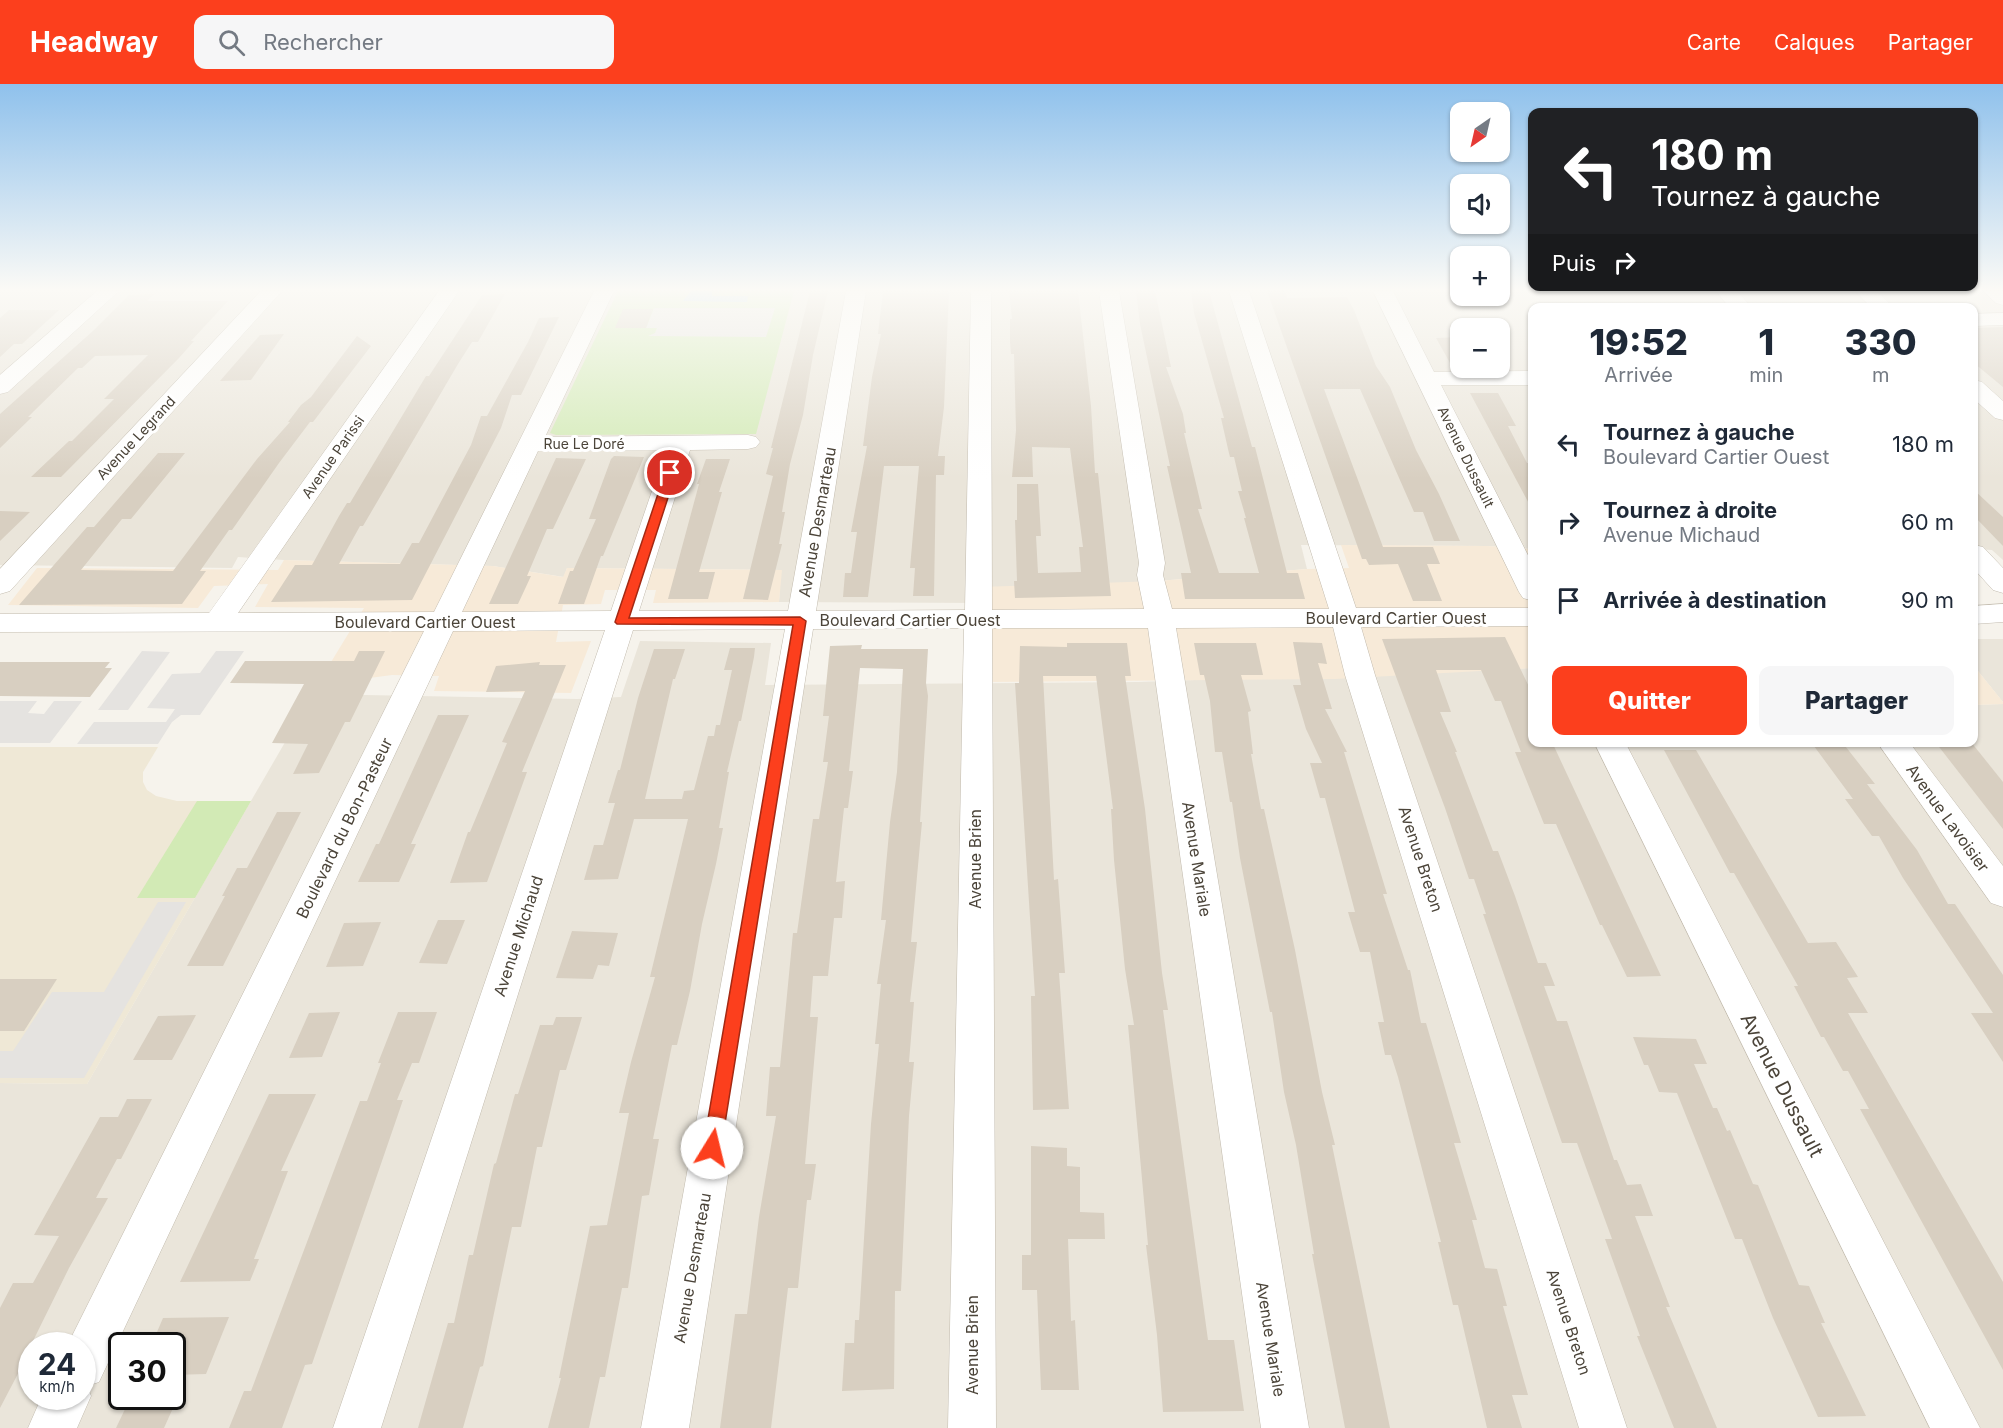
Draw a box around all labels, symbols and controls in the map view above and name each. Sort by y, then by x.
search box [194,15,614,69]
text: Headway [30,25,158,59]
icon: search [215,26,248,59]
text: Rechercher [263,29,383,55]
text: Carte [1687,30,1741,55]
text: Calques [1774,30,1855,55]
text: Partager [1888,30,1973,55]
north arrow [1450,102,1510,162]
map controls [1450,102,1510,378]
text: 180 m [1651,129,1773,180]
icon: left [1552,132,1630,210]
button: sound [1450,174,1510,234]
text: Tournez à gauche [1651,180,1880,213]
button: + [1450,246,1510,306]
icon: right [1608,246,1641,279]
text: Puis [1552,250,1596,276]
button: − [1450,318,1510,378]
text: 19:52 [1589,320,1688,364]
text: 1 [1758,320,1774,364]
text: 330 [1845,320,1917,364]
text: Arrivée [1604,363,1673,387]
text: min [1749,363,1783,387]
text: m [1872,363,1889,387]
street label: Avenue Legrand [93,392,179,483]
street label: Avenue Dussault [1435,403,1499,511]
street label: Avenue Parissi [298,412,367,501]
text: Tournez à gauche [1603,419,1795,445]
icon: left [1552,428,1585,461]
text: 180 m [1892,431,1954,457]
street label: Rue Le Doré [543,435,625,452]
street label: Avenue Desmarteau [794,445,840,599]
text: Boulevard Cartier Ouest [1603,445,1829,469]
pin [644,447,695,498]
icon: arrive [653,456,686,489]
text: Tournez à droite [1603,497,1777,523]
icon: right [1552,506,1585,539]
text: 60 m [1901,509,1954,535]
text: Avenue Michaud [1603,523,1760,547]
icon: arrive [1552,584,1585,617]
text: Arrivée à destination [1603,587,1827,613]
text: 90 m [1901,587,1954,613]
street label: Boulevard Cartier Ouest [1306,608,1486,628]
street label: Boulevard Cartier Ouest [820,610,1000,630]
street label: Boulevard Cartier Ouest [335,612,515,632]
button: Quitter [1552,666,1747,735]
button: Partager [1759,666,1954,735]
street label: Boulevard du Bon-Pasteur [291,734,397,922]
street label: Avenue Lavoisier [1902,760,1994,876]
street label: Avenue Mariale [1178,800,1216,918]
street label: Avenue Breton [1394,803,1448,915]
street label: Avenue Brien [965,809,985,909]
street label: Avenue Michaud [489,873,547,999]
street label: Avenue Dussault [1735,1009,1829,1161]
position arrow [680,1116,744,1180]
street label: Avenue Desmarteau [669,1191,715,1345]
street label: Avenue Breton [1542,1266,1596,1378]
street label: Avenue Mariale [1252,1280,1290,1398]
street label: Avenue Brien [962,1295,982,1395]
speed limit sign: 30 [108,1332,186,1410]
text: 24 [38,1346,76,1382]
text: km/h [39,1377,75,1396]

